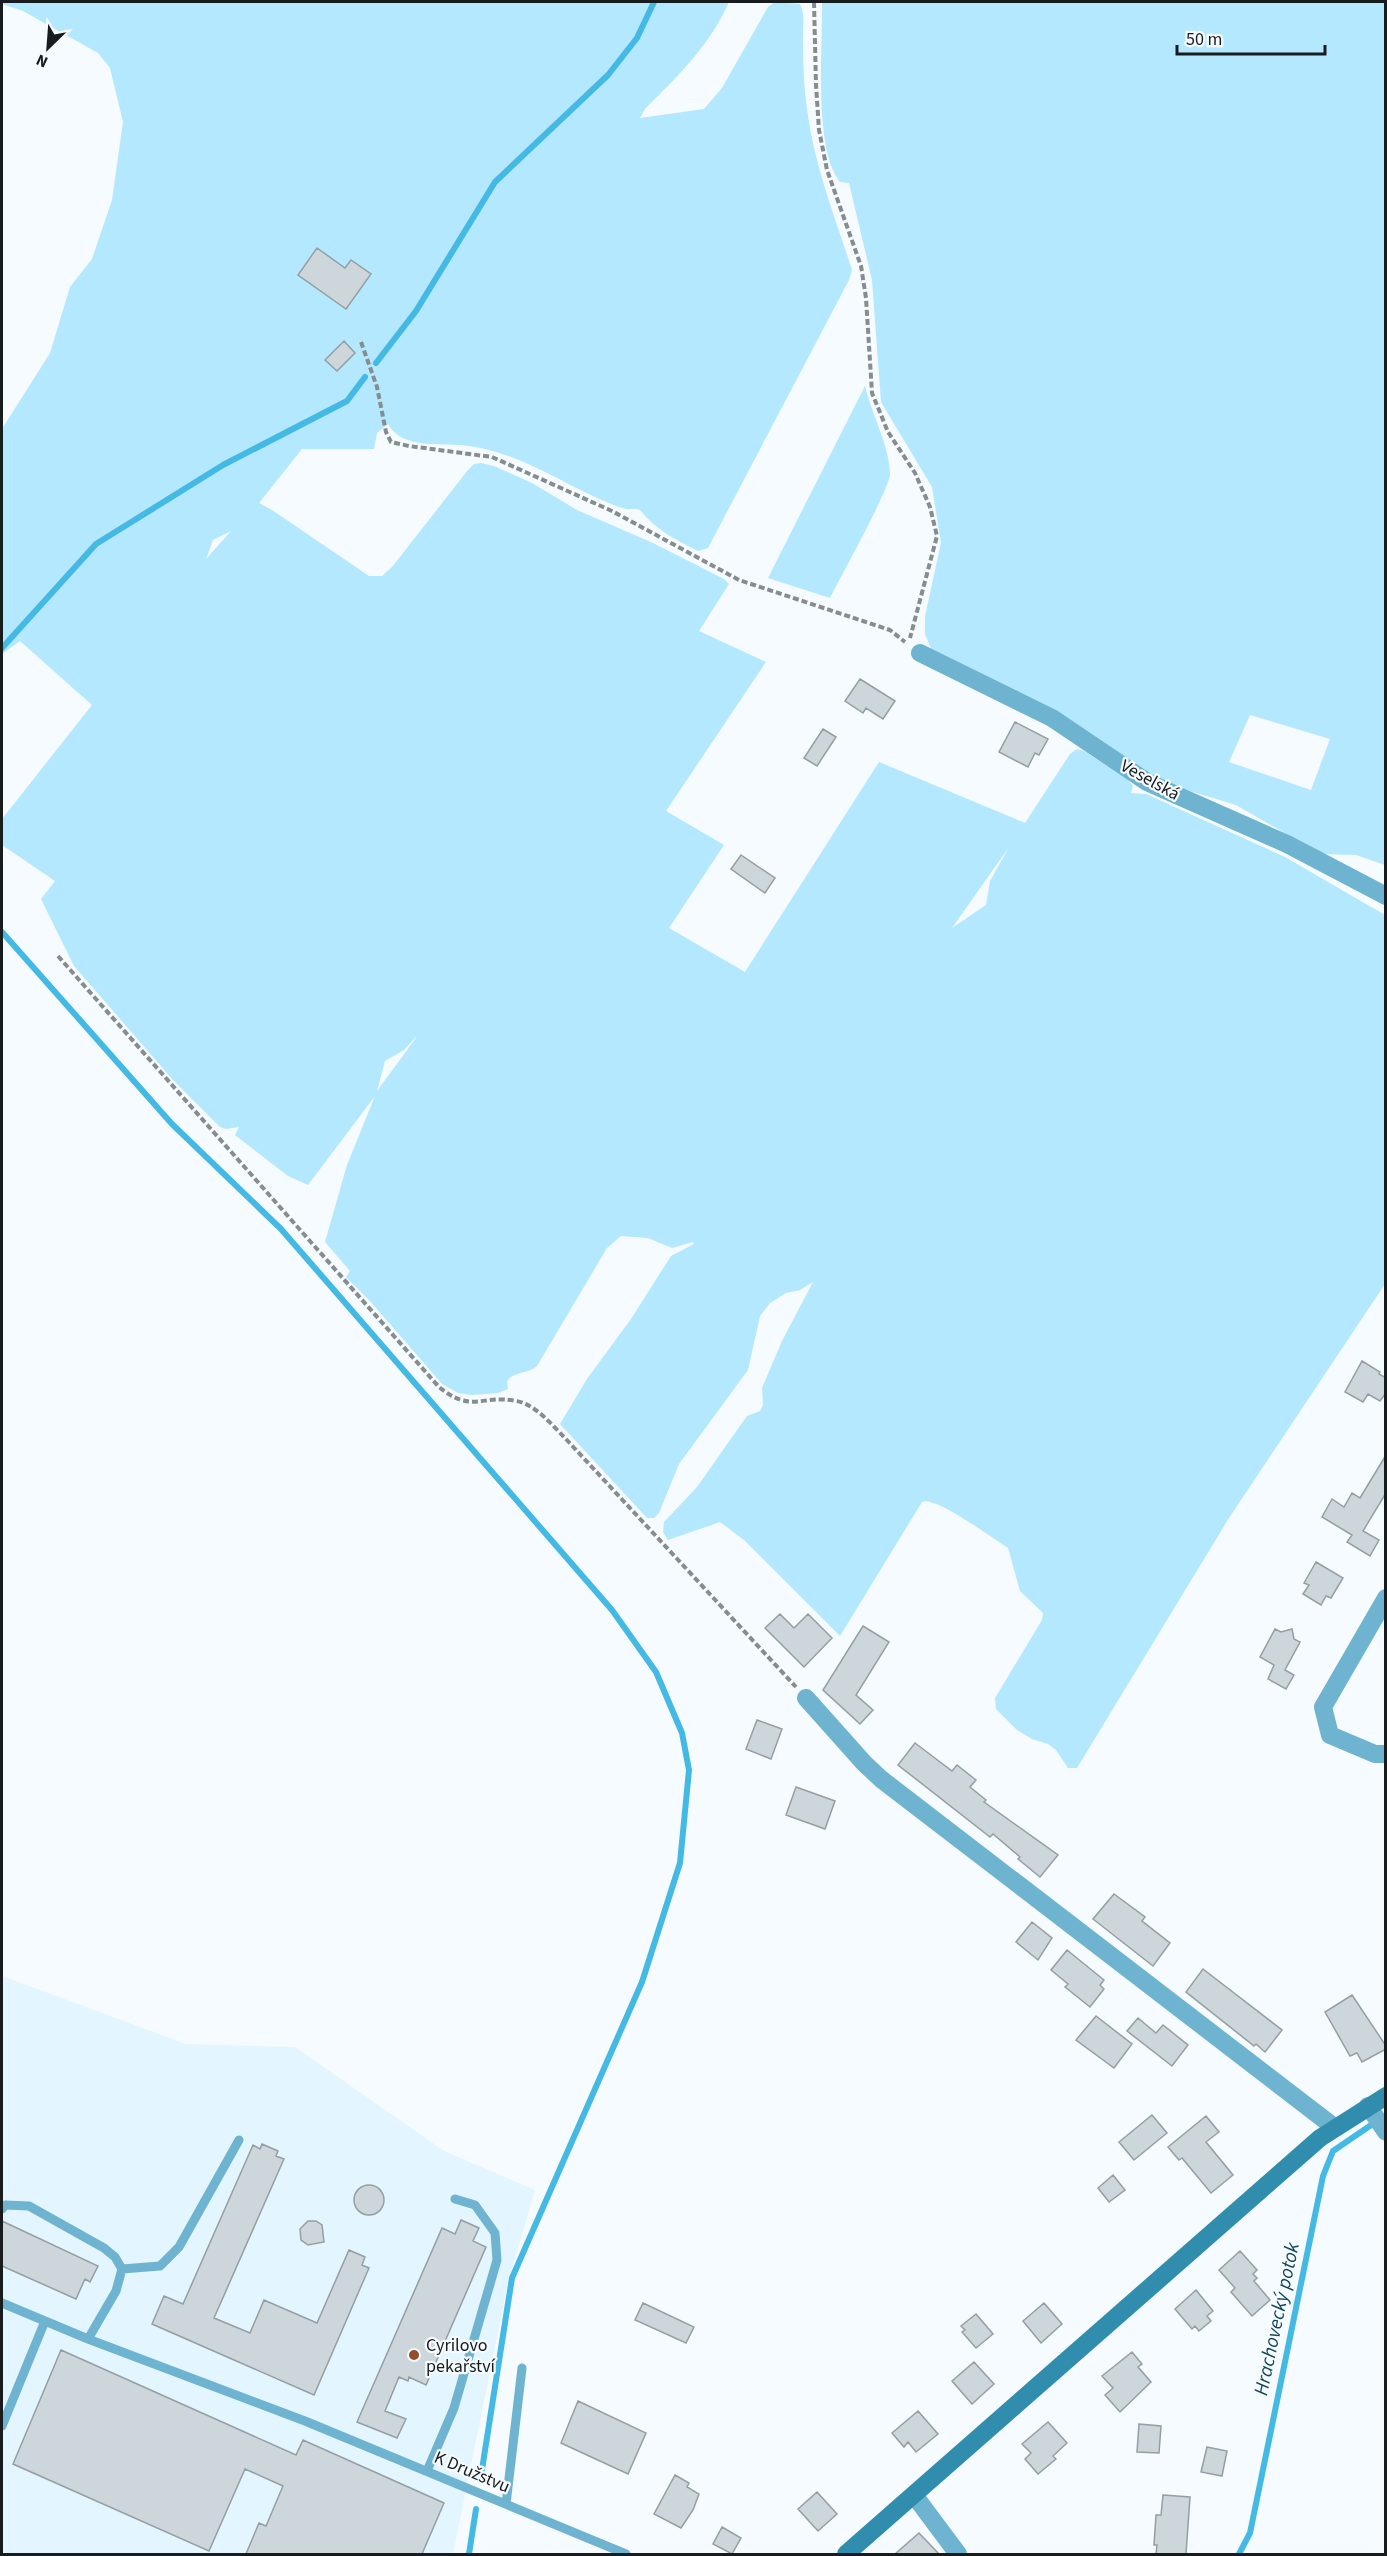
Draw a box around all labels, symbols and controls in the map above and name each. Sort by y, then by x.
north arrow [18,18,78,78]
scale bar [1177,18,1326,56]
text: 50 m [1186,27,1222,52]
text: N [33,48,52,73]
street label: Veselská [1116,753,1184,807]
water label: Hrachovecký potok [1247,2239,1307,2398]
place label: Cyrilovo pekařství [426,2333,496,2379]
marker: Cyrilovo pekařství [407,2348,421,2362]
street label: K Družstvu [430,2445,514,2499]

